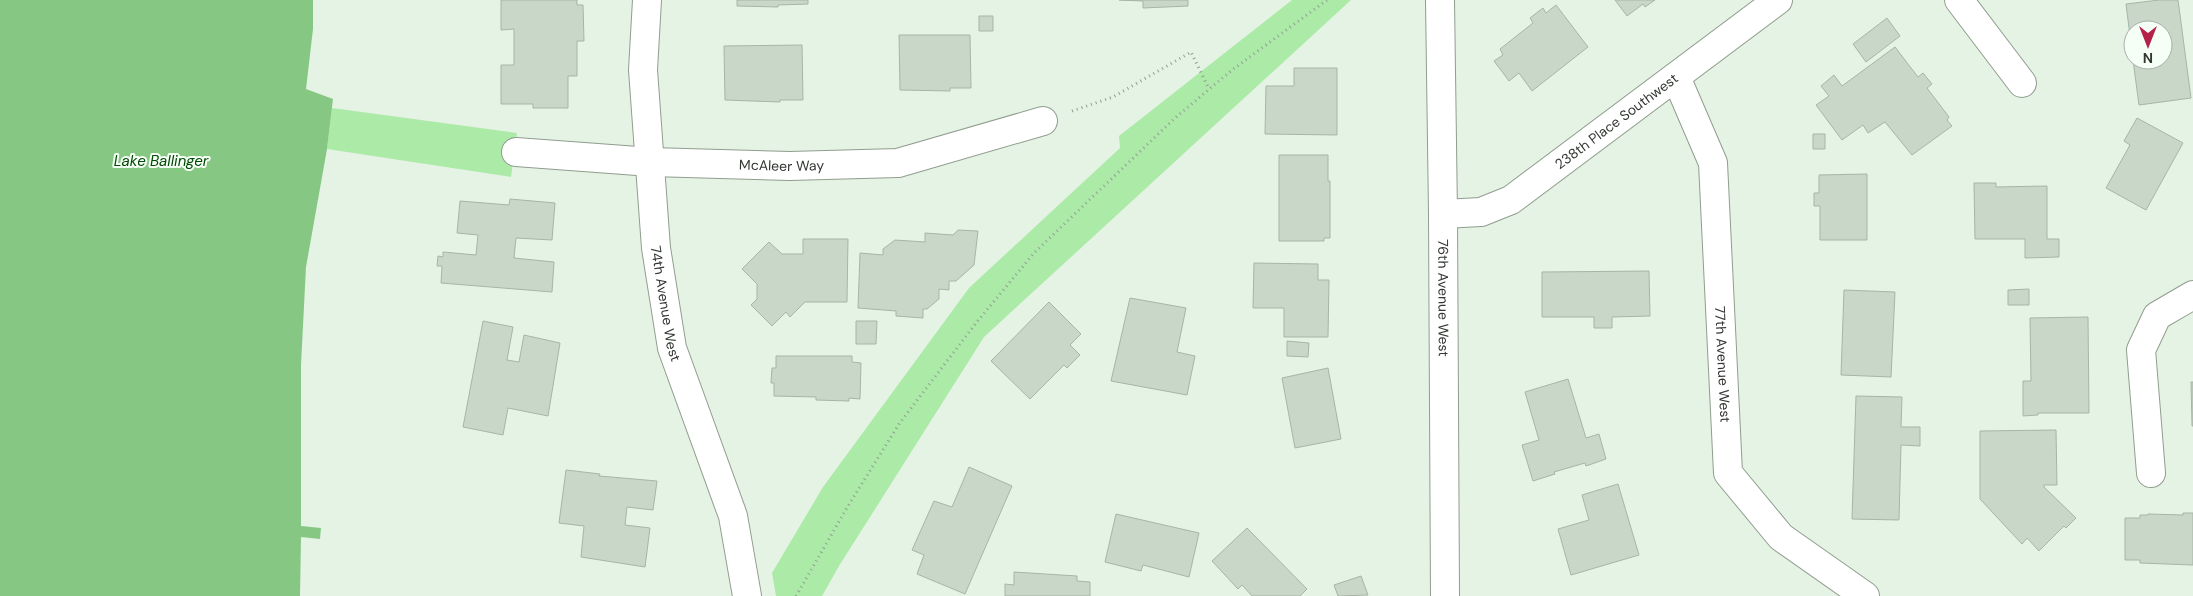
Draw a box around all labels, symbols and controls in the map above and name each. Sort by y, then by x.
north arrow [2123,20,2173,70]
text: N [2143,49,2153,67]
street label: 238th Place Southwest [1551,69,1682,173]
water label: Lake Ballinger [114,151,209,171]
street label: McAleer Way [739,156,825,175]
street label: 76th Avenue West [1434,239,1453,357]
street label: 74th Avenue West [647,245,685,364]
street label: 77th Avenue West [1711,305,1735,423]

